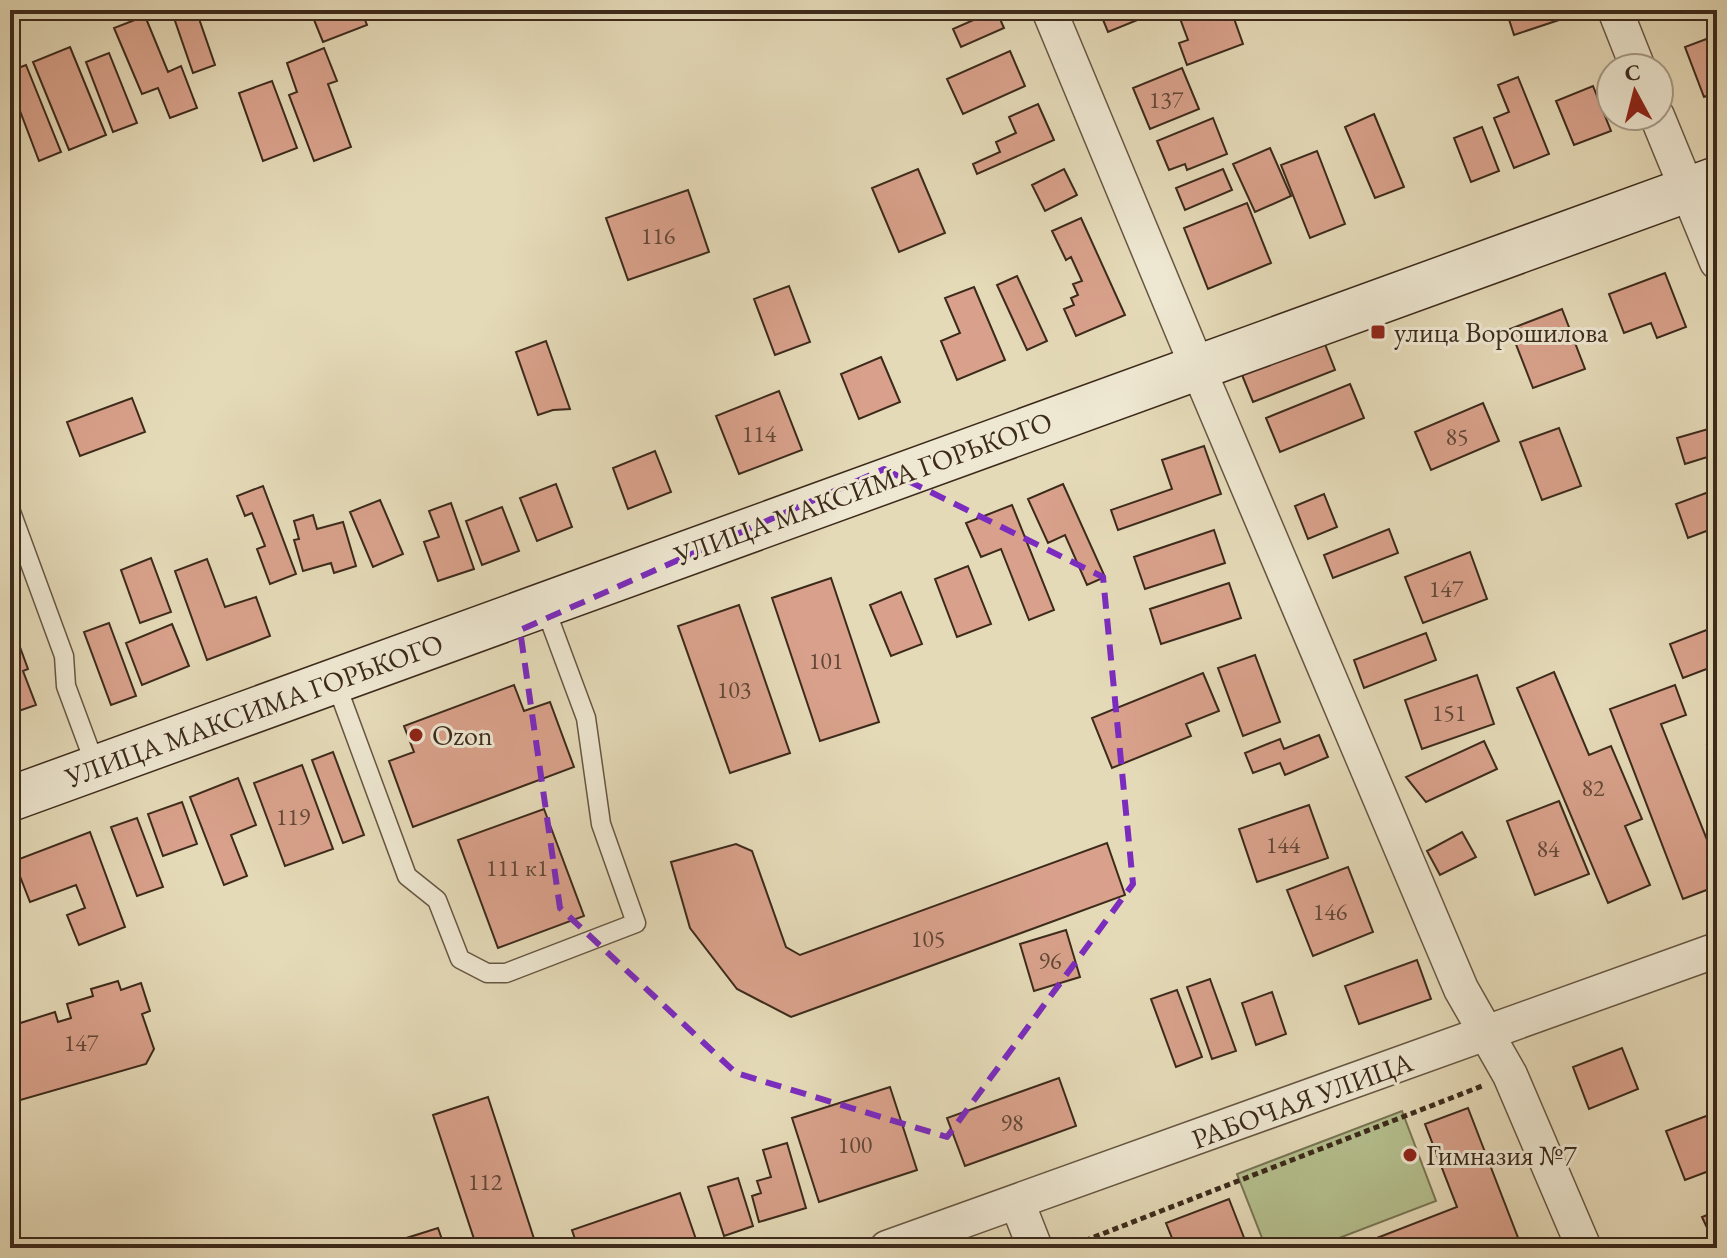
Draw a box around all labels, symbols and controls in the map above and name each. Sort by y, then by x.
north arrow [1595,52,1675,132]
text: С [1623,57,1642,88]
house number: 137 [1149,84,1184,115]
house number: 116 [641,220,675,251]
place label: улица Ворошилова [1394,314,1609,350]
marker: улица Ворошилова [1369,323,1387,341]
street label: УЛИЦА МАКСИМА ГОРЬКОГО [668,403,1057,574]
house number: 114 [742,418,777,449]
house number: 85 [1445,421,1469,452]
house number: 147 [1429,573,1464,604]
street label: УЛИЦА МАКСИМА ГОРЬКОГО [59,625,448,796]
house number: 101 [809,645,843,676]
house number: 103 [717,674,751,705]
house number: 151 [1432,697,1466,728]
place label: Ozon [432,717,493,753]
marker: Ozon [407,726,425,744]
house number: 82 [1581,772,1605,803]
house number: 119 [276,801,311,832]
house number: 144 [1266,829,1301,860]
house number: 84 [1536,833,1560,864]
house number: 111 к1 [486,852,548,883]
house number: 146 [1313,896,1347,927]
house number: 105 [911,923,945,954]
house number: 96 [1038,945,1062,976]
house number: 147 [64,1027,99,1058]
street label: РАБОЧАЯ УЛИЦА [1187,1043,1418,1157]
house number: 98 [1000,1107,1024,1138]
house number: 100 [838,1129,872,1160]
place label: Гимназия №7 [1426,1137,1577,1173]
marker: Гимназия №7 [1401,1146,1419,1164]
house number: 112 [468,1166,503,1197]

